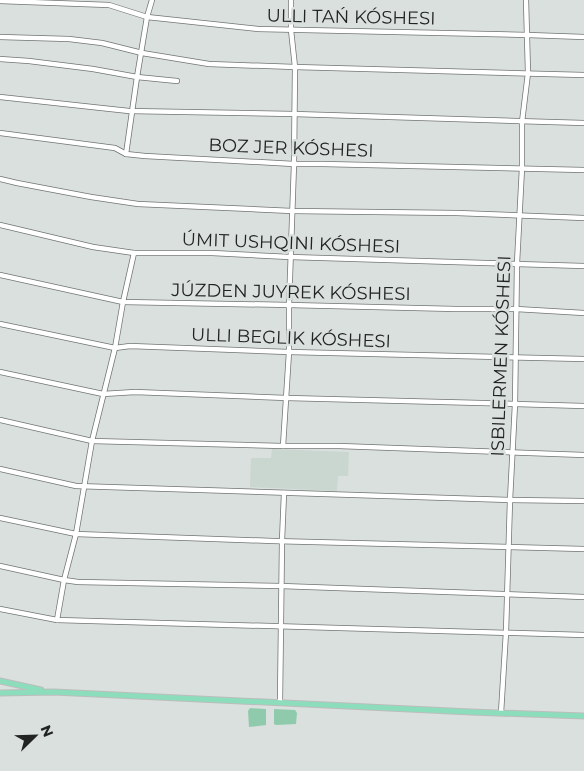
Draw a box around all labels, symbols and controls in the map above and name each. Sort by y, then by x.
street label: ULLI TAŃ KÓSHESI [266,5,436,29]
street label: BOZ JER KÓSHESI [208,134,374,162]
street label: ÚMIT USHQINI KÓSHESI [181,228,401,258]
street label: ISBILERMEN KÓSHESI [486,255,516,457]
street label: JÚZDEN JUYREK KÓSHESI [170,279,411,305]
street label: ULLI BEGLIK KÓSHESI [191,324,391,352]
north arrow [10,711,60,761]
text: N [36,722,57,740]

